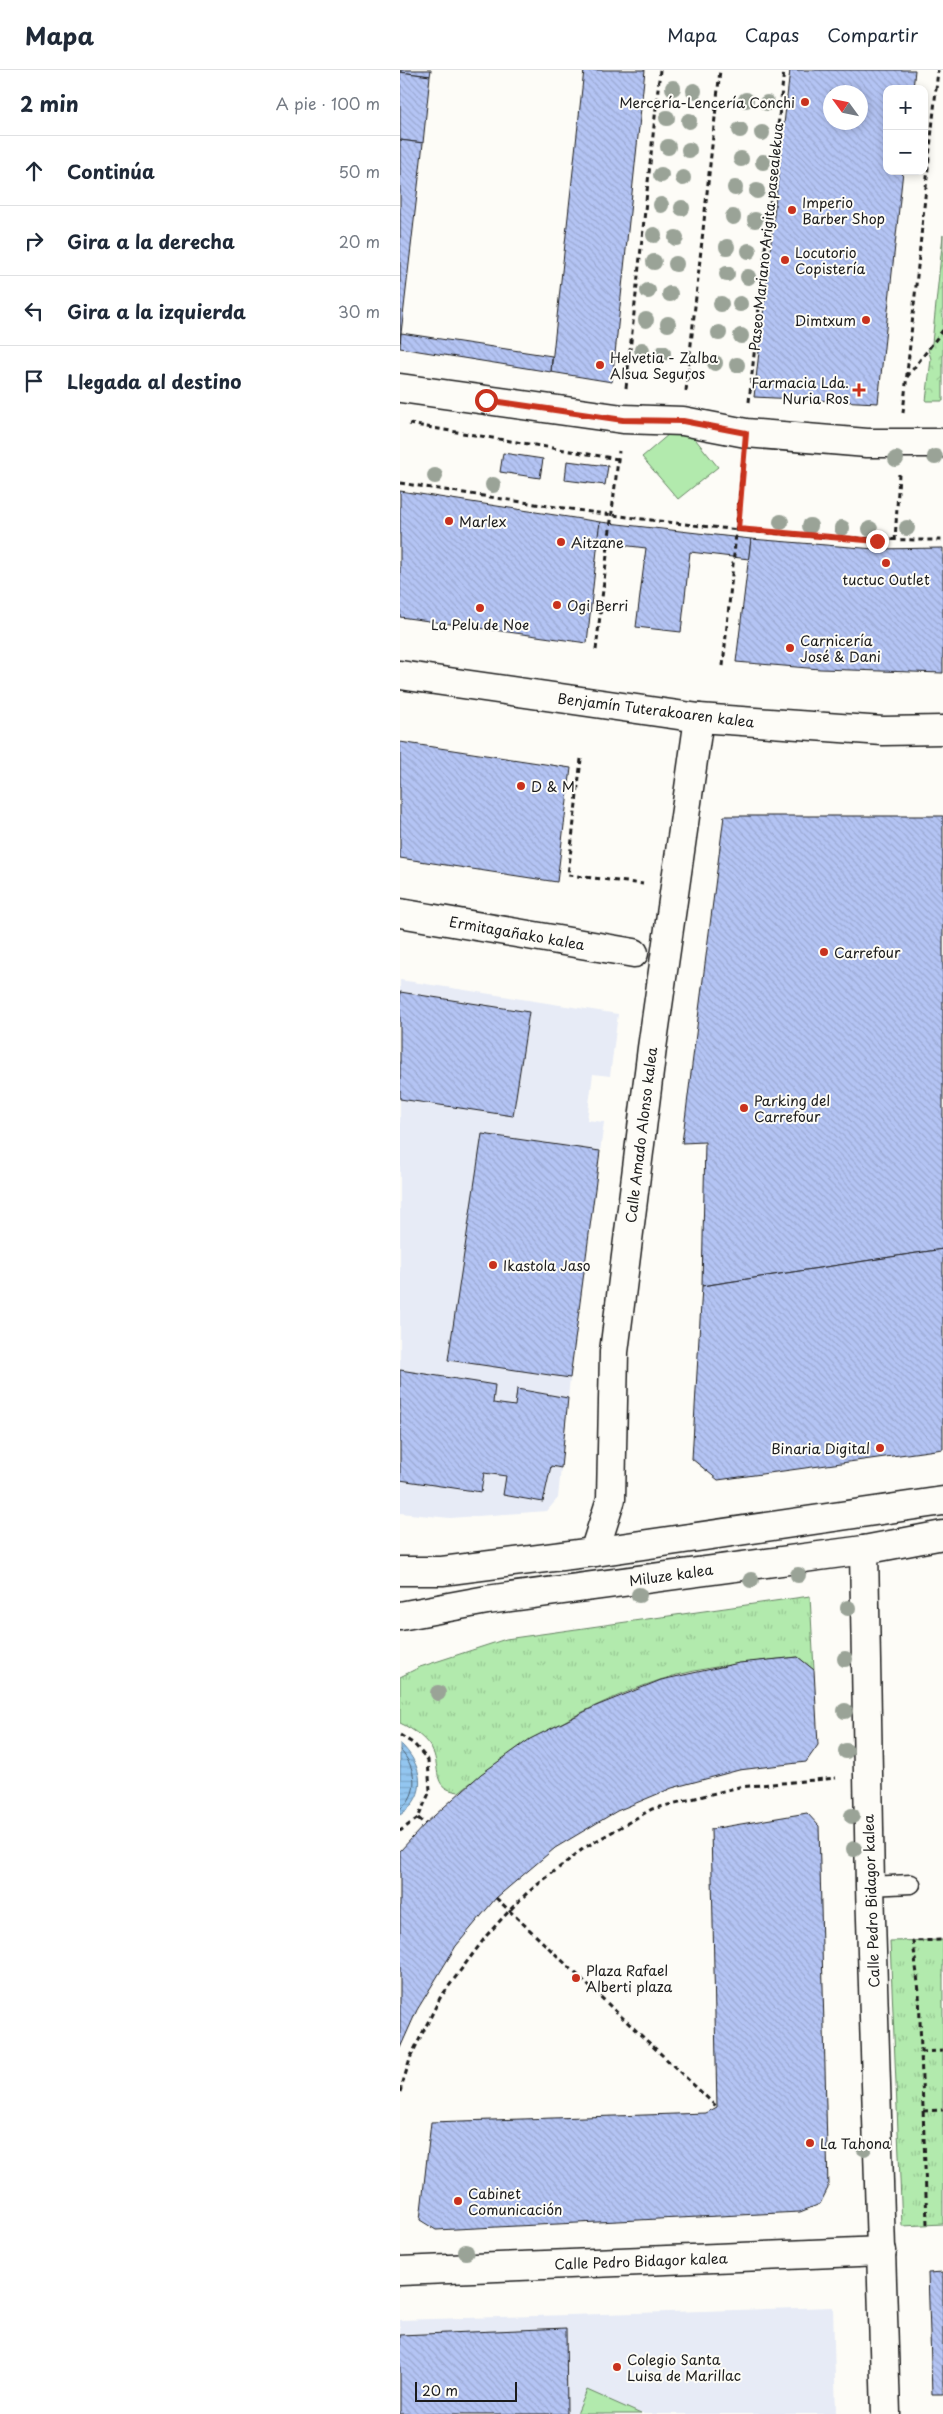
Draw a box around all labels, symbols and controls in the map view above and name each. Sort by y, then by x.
text: Mapa [25,17,94,53]
text: Mapa [667,21,717,48]
text: Capas [745,21,799,48]
text: Compartir [827,21,918,48]
north arrow [823,85,868,130]
map controls [883,85,928,175]
button: + [883,85,928,130]
text: 2 min [20,87,79,119]
text: A pie · 100 m [276,91,380,115]
place label: Mercería-Lencería Conchi [619,92,795,113]
marker: Mercería-Lencería Conchi [799,96,811,108]
street label: Paseo Mariano Arigita pasealekua [744,121,788,352]
button: − [883,130,928,175]
icon: ahead [20,157,48,185]
text: Continúa [67,157,155,185]
text: 50 m [339,159,380,183]
place label: Imperio Barber Shop [802,192,885,229]
marker: Imperio Barber Shop [786,204,798,216]
icon: right [20,227,48,255]
text: Gira a la derecha [67,227,235,255]
text: 20 m [339,229,380,253]
place label: Locutorio Copistería [795,242,865,279]
marker: Locutorio Copistería [779,254,791,266]
icon: left [20,297,48,325]
text: Gira a la izquierda [67,297,246,325]
text: 30 m [338,299,380,323]
place label: Dimtxum [795,310,856,331]
marker: Dimtxum [860,314,872,326]
place label: Helvetia - Zalba Alsua Seguros [610,347,718,384]
marker: Helvetia - Zalba Alsua Seguros [594,359,606,371]
icon: arrive [20,367,48,395]
text: Llegada al destino [67,367,241,395]
place label: Farmacia Lda. Nuria Ros [751,372,849,409]
marker: Farmacia Lda. Nuria Ros [853,384,865,396]
route start [475,389,498,412]
place label: Marlex [459,511,506,532]
marker: Marlex [443,515,455,527]
route end [866,530,889,553]
place label: Aitzane [571,532,624,553]
marker: Aitzane [555,536,567,548]
marker: tuctuc Outlet [880,557,892,569]
place label: tuctuc Outlet [842,569,930,590]
place label: Ogi Berri [567,595,628,616]
marker: Ogi Berri [551,599,563,611]
marker: La Pelu de Noe [474,602,486,614]
place label: La Pelu de Noe [431,614,529,635]
place label: Carnicería José & Dani [800,630,881,667]
marker: Carnicería José & Dani [784,642,796,654]
street label: Benjamín Tuterakoaren kalea [556,688,756,733]
place label: D & M [531,776,575,797]
marker: D & M [515,780,527,792]
street label: Ermitagañako kalea [448,911,587,955]
place label: Carrefour [834,942,901,963]
marker: Carrefour [818,946,830,958]
street label: Calle Amado Alonso kalea [620,1046,662,1224]
place label: Parking del Carrefour [754,1090,830,1127]
marker: Parking del Carrefour [738,1102,750,1114]
place label: Ikastola Jaso [503,1255,591,1276]
marker: Ikastola Jaso [487,1259,499,1271]
place label: Binaria Digital [771,1438,870,1459]
marker: Binaria Digital [874,1442,886,1454]
street label: Miluze kalea [628,1559,714,1591]
street label: Calle Pedro Bidagor kalea [857,1813,885,1988]
place label: Plaza Rafael Alberti plaza [586,1960,673,1997]
marker: Plaza Rafael Alberti plaza [570,1972,582,1984]
place label: La Tahona [820,2133,891,2154]
marker: La Tahona [804,2137,816,2149]
place label: Cabinet Comunicación [468,2183,562,2220]
marker: Cabinet Comunicación [452,2195,464,2207]
street label: Calle Pedro Bidagor kalea [554,2247,729,2275]
place label: Colegio Santa Luisa de Marillac [627,2349,741,2386]
marker: Colegio Santa Luisa de Marillac [611,2361,623,2373]
scale bar [415,2379,518,2402]
text: 20 m [422,2380,458,2401]

